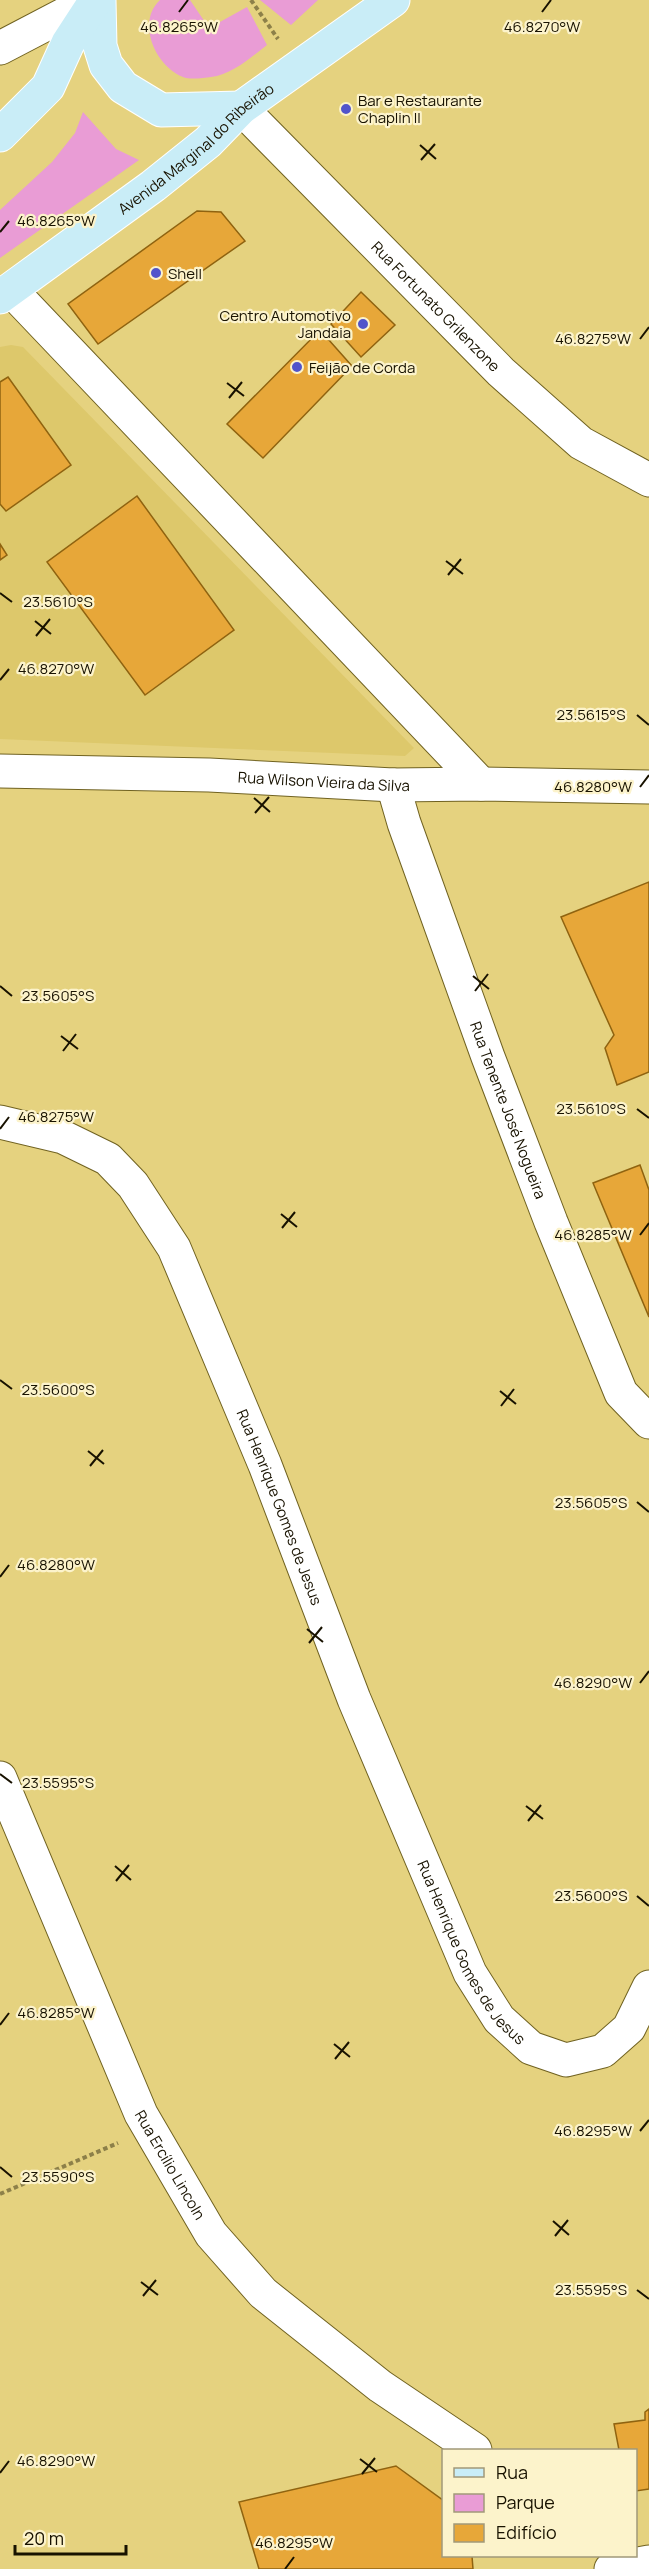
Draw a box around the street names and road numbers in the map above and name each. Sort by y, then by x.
street label: Avenida Marginal do Ribeirão [113,78,278,219]
street label: Rua Fortunato Grilenzone [367,236,505,376]
street label: Rua Wilson Vieira da Silva [237,766,410,796]
street label: Rua Tenente José Nogueira [466,1018,552,1202]
street label: Rua Henrique Gomes de Jesus [232,1406,328,1608]
street label: Rua Henrique Gomes de Jesus [413,1857,530,2049]
street label: Rua Ercílio Lincoln [130,2106,211,2223]

